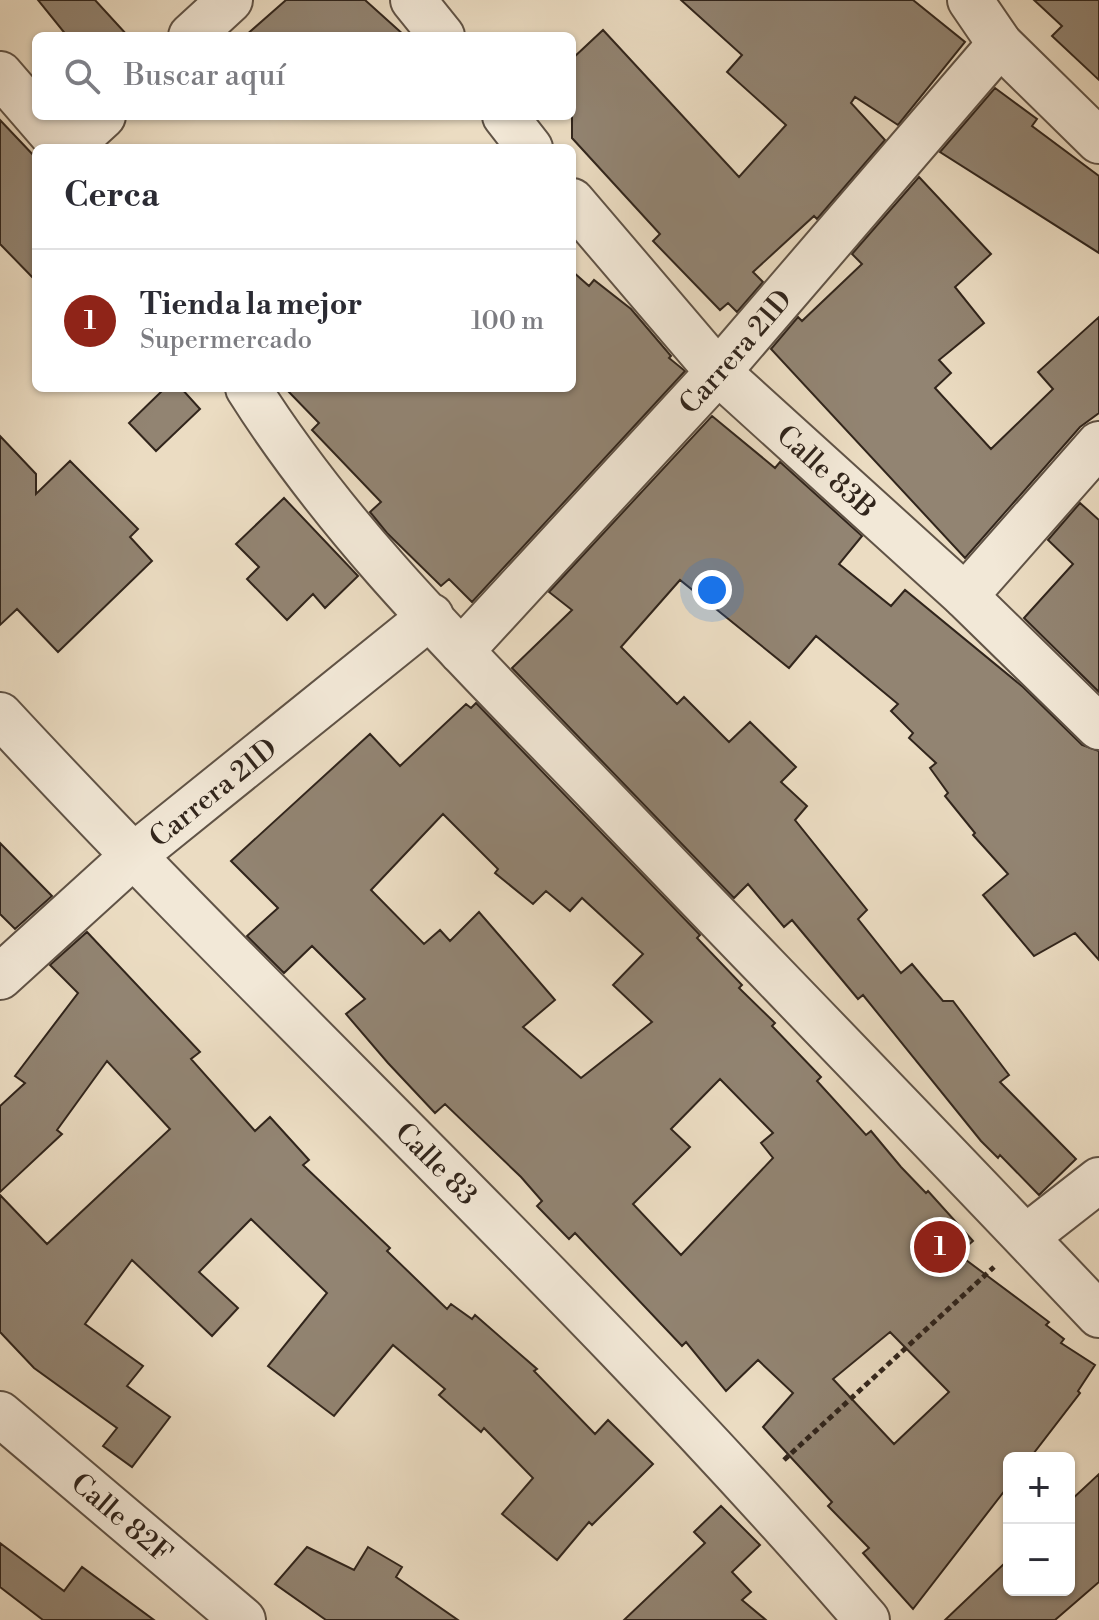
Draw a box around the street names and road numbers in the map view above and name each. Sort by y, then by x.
street label: Carrera 21D [672,283,800,422]
street label: Calle 83B [769,418,883,526]
street label: Carrera 21D [143,731,285,855]
street label: Calle 83 [387,1115,484,1213]
street label: Calle 82F [63,1466,179,1571]

